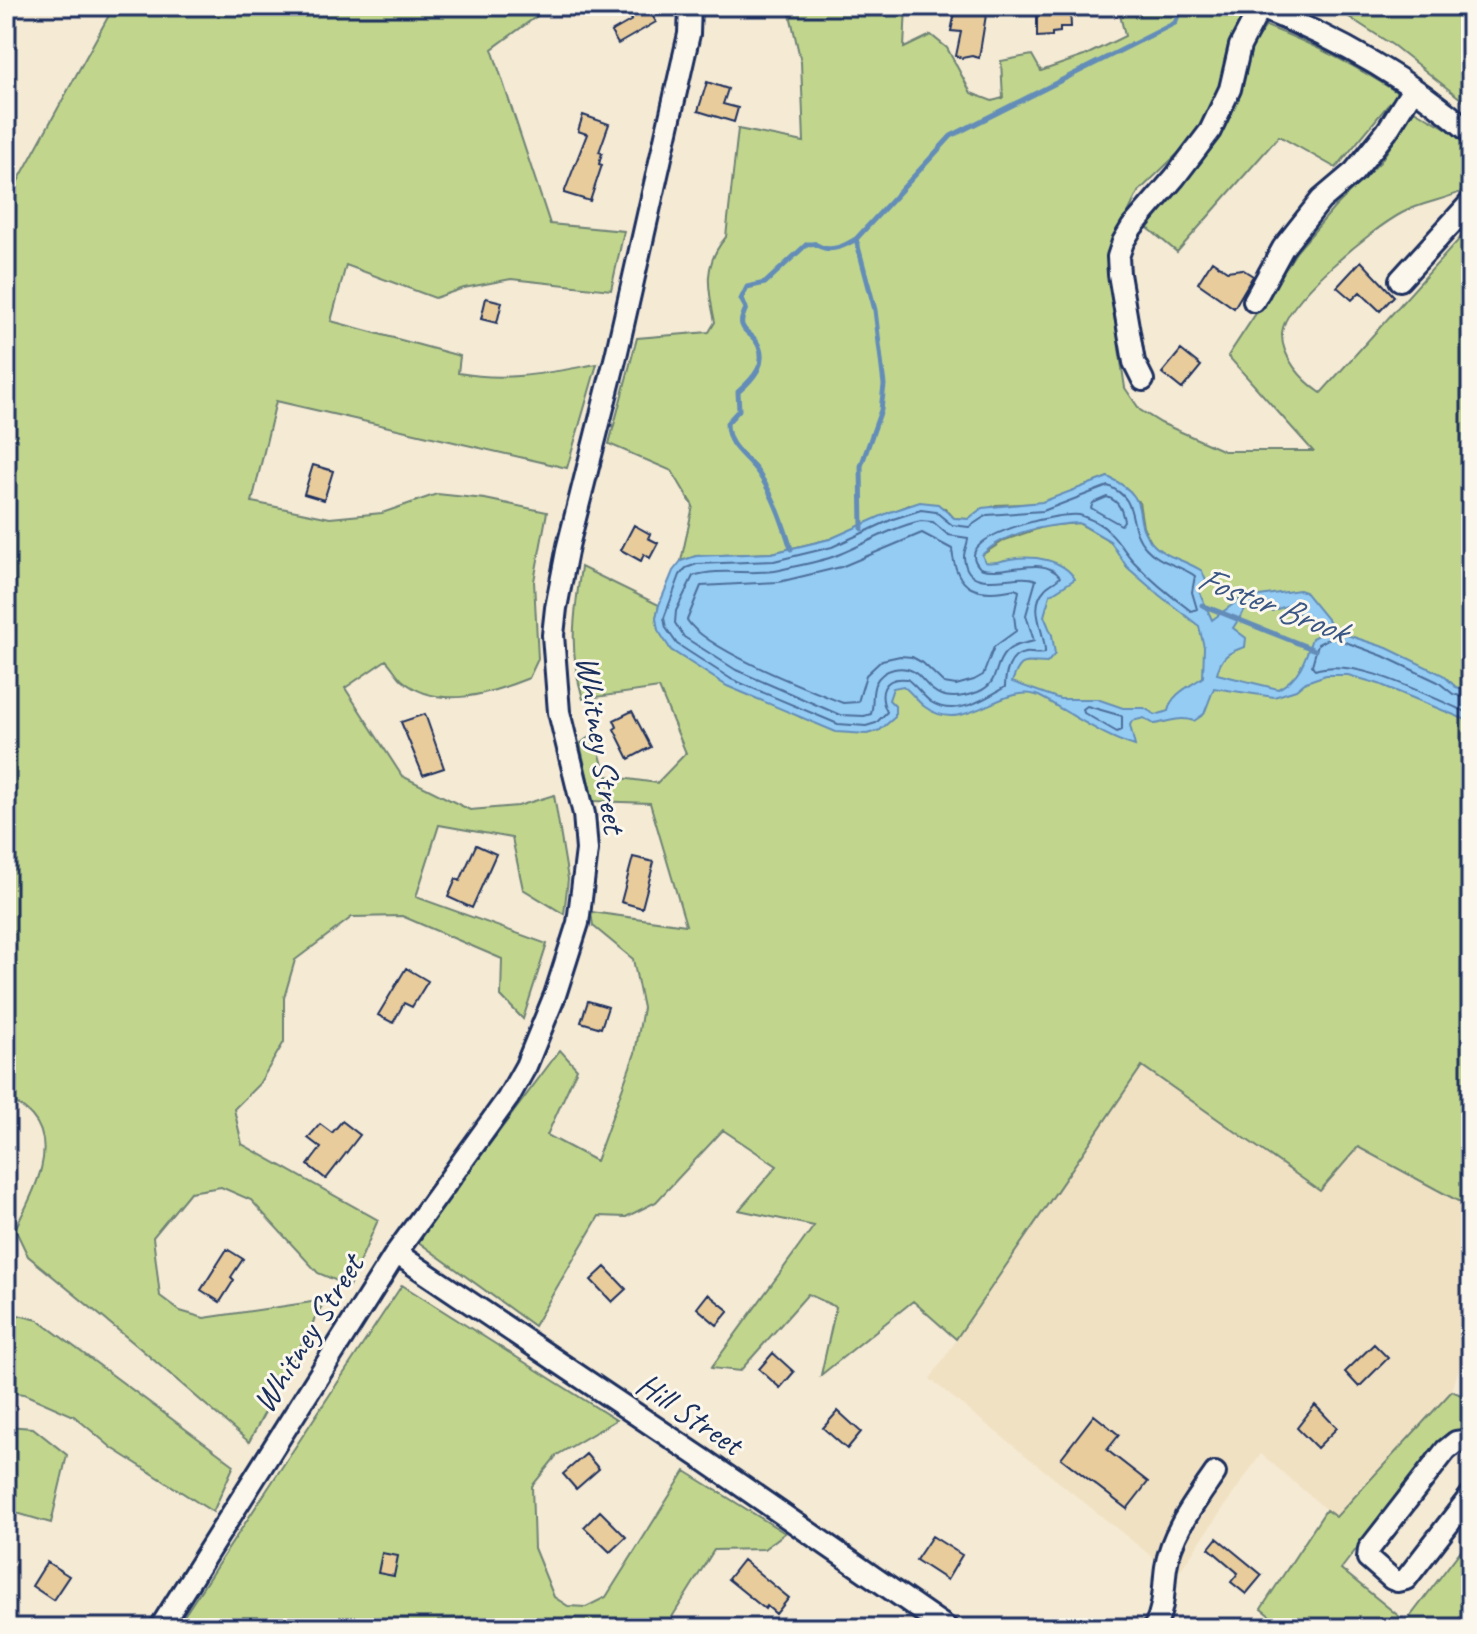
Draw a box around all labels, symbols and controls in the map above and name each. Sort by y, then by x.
water label: Foster Brook [1192,554,1359,655]
street label: Whitney Street [566,653,637,839]
street label: Whitney Street [242,1243,375,1420]
street label: Hill Street [628,1362,754,1467]

